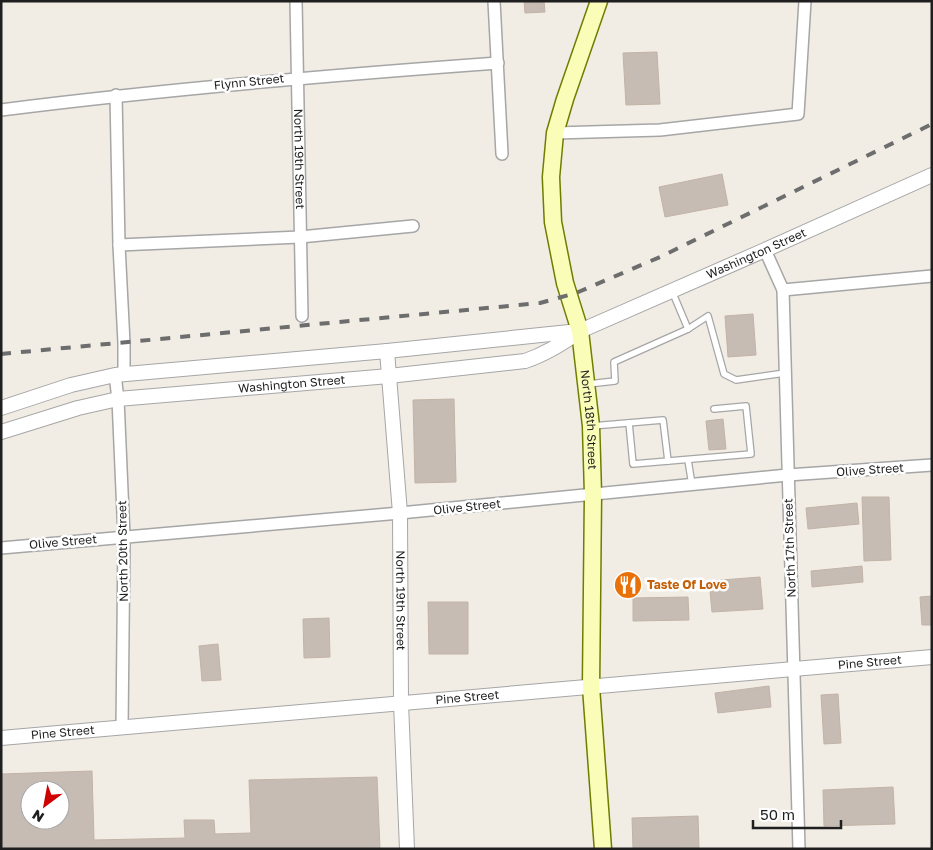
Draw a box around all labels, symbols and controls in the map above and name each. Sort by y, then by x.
street label: Flynn Street [213,70,285,93]
street label: North 19th Street [291,109,308,209]
street label: Washington Street [704,224,809,282]
street label: North 18th Street [578,369,600,470]
street label: Washington Street [237,372,346,396]
street label: Olive Street [836,460,905,479]
street label: Olive Street [432,495,502,518]
street label: North 17th Street [780,498,799,598]
street label: North 20th Street [114,500,131,602]
street label: Olive Street [28,531,98,552]
street label: North 19th Street [393,550,409,651]
restaurant icon: Taste Of Love [613,570,643,600]
place label: Taste Of Love [647,577,727,592]
street label: Pine Street [837,652,902,672]
street label: Pine Street [435,687,500,707]
street label: Pine Street [30,722,95,742]
north arrow [20,780,70,830]
scale bar [753,798,840,830]
text: 50 m [760,805,795,823]
text: N [29,806,47,826]

